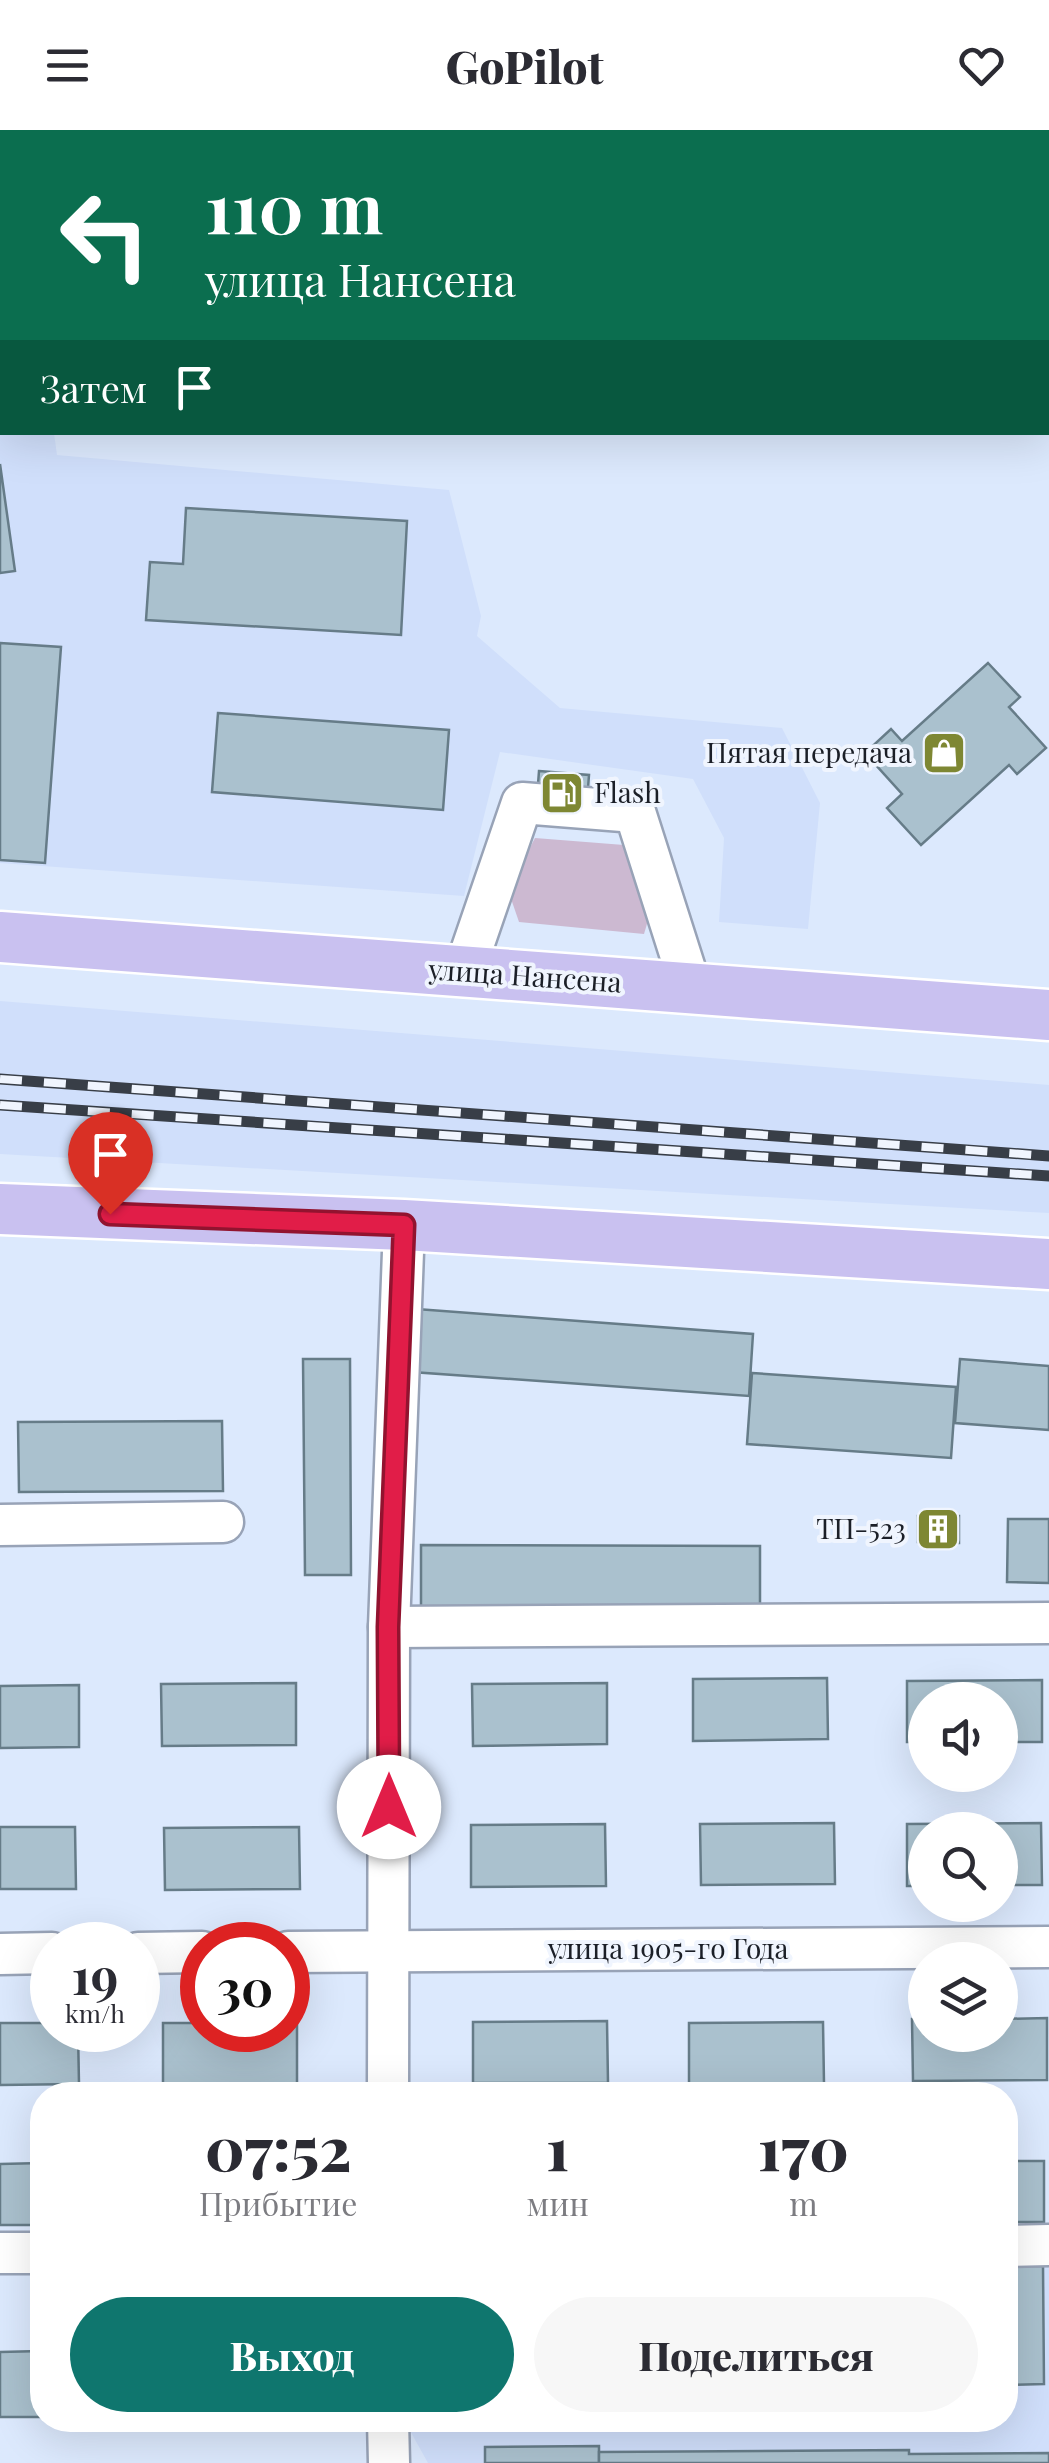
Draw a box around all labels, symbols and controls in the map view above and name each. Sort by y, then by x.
text: GoPilot [446,35,603,95]
icon: menu [40,38,95,93]
icon: heart [954,38,1009,93]
text: 110 m [205,158,383,252]
icon: left [40,170,170,300]
text: улица Нансена [205,248,516,308]
icon: arrive [167,360,222,415]
text: Затем [40,362,147,413]
shop icon: Пятая передача [921,730,967,776]
place label: Пятая передача [706,733,912,770]
fuel station icon: Flash [539,770,585,816]
place label: Flash [594,773,661,810]
street label: улица Нансена [426,949,623,1000]
pin [68,1112,153,1215]
icon: arrive [83,1127,138,1182]
building icon: ТП-523 [915,1506,961,1552]
place label: ТП-523 [816,1509,906,1546]
map controls [908,1682,1018,2052]
button: sound [908,1682,1018,1792]
position arrow [337,1755,441,1859]
button: search [908,1812,1018,1922]
speed limit sign: 30 [180,1922,310,2052]
street label: улица 1905-го Года [547,1929,788,1966]
text: 19 [72,1941,118,2008]
button: layers [908,1942,1018,2052]
text: km/h [65,1996,125,2029]
text: 07:52 [205,2106,351,2186]
text: 1 [546,2106,569,2186]
text: 170 [758,2106,849,2186]
text: Прибытие [199,2181,357,2224]
text: мин [526,2181,589,2224]
text: m [789,2181,818,2224]
button: Выход [70,2297,514,2412]
button: Поделиться [534,2297,978,2412]

